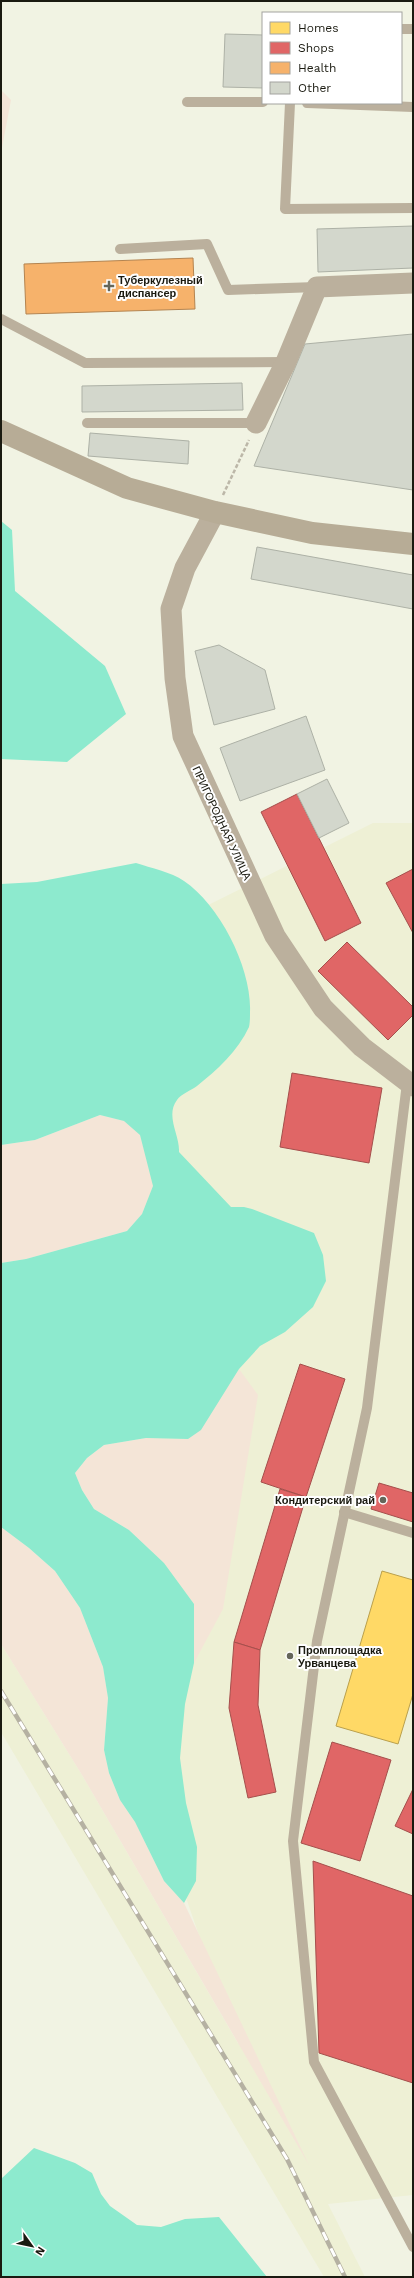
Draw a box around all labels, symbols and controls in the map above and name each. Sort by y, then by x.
legend [262,12,402,104]
text: Homes [298,21,339,35]
text: Shops [298,41,334,55]
text: Health [298,61,336,75]
text: Other [298,81,331,95]
place label: Туберкулезный диспансер [118,274,203,300]
marker: Туберкулезный диспансер [103,280,115,292]
street label: ПРИГОРОДНАЯ УЛИЦА [189,764,254,883]
place label: Кондитерский рай [275,1494,375,1507]
marker: Кондитерский рай [378,1495,388,1505]
place label: Промплощадка Урванцева [298,1644,383,1670]
marker: Промплощадка Урванцева [285,1651,295,1661]
north arrow [12,2226,52,2266]
text: N [32,2244,48,2258]

